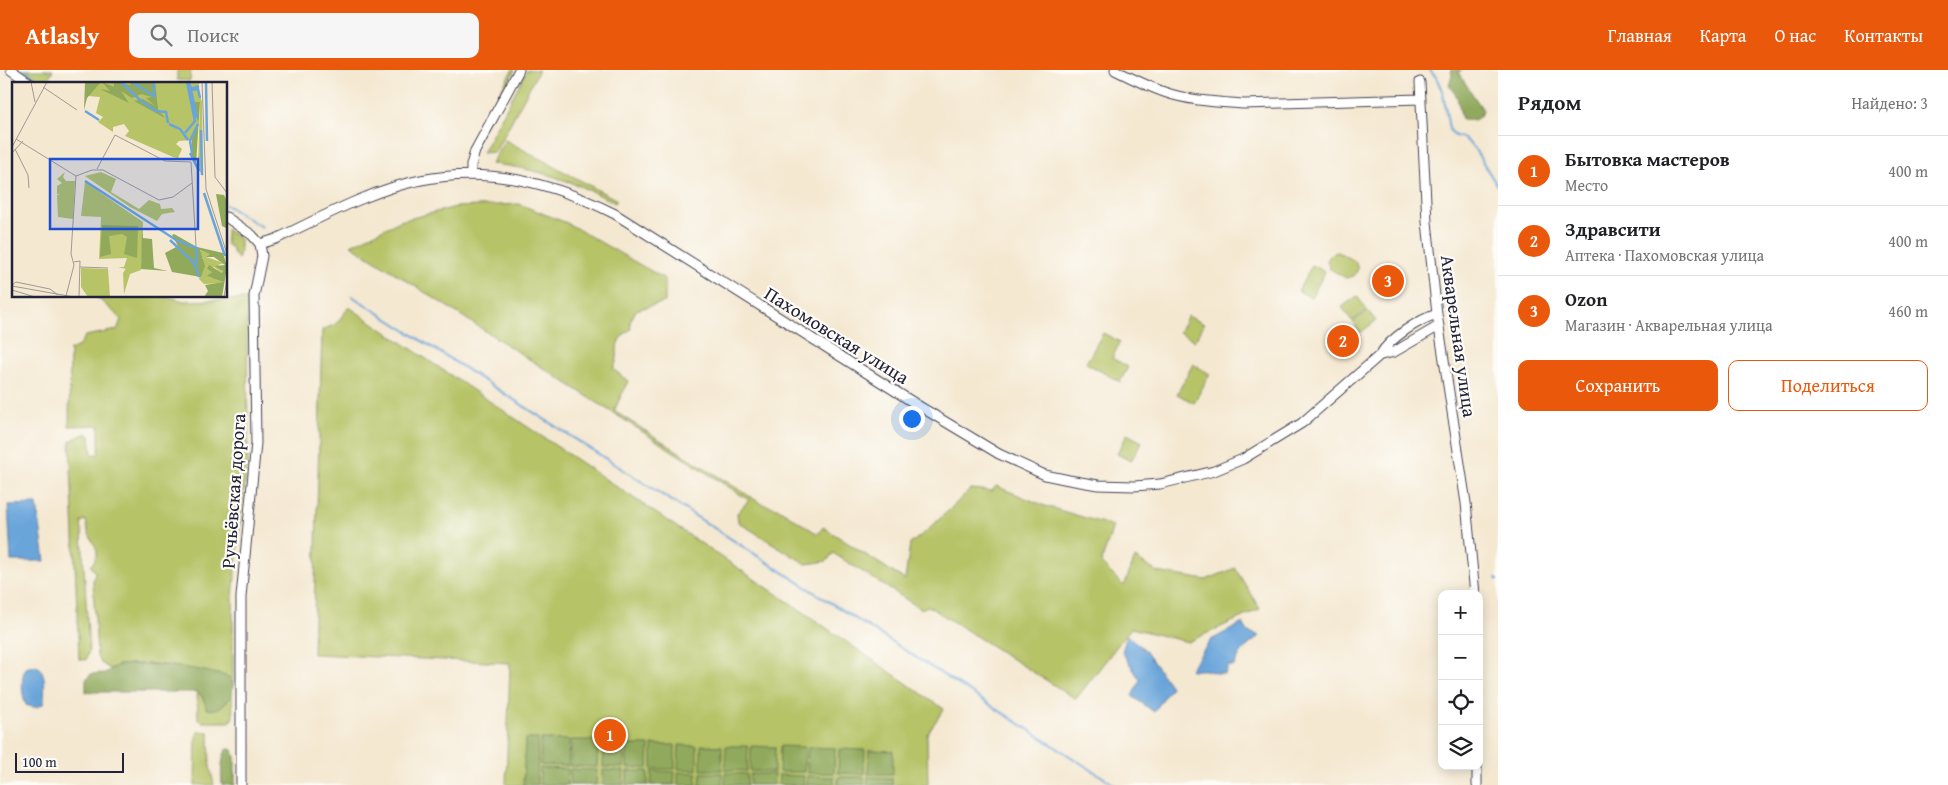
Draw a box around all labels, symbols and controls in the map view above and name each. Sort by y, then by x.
search box [129,13,479,58]
text: Atlasly [25,18,99,53]
icon: search [147,21,175,49]
text: Поиск [187,21,239,49]
text: Главная [1608,22,1672,49]
text: Карта [1700,22,1746,49]
text: О нас [1774,22,1816,49]
text: Контакты [1844,22,1923,49]
inset map [12,82,228,298]
text: Рядом [1518,87,1581,118]
text: Найдено: 3 [1851,91,1928,115]
text: Бытовка мастеров [1565,145,1730,173]
text: 1 [1530,159,1538,183]
text: 400 m [1888,159,1928,183]
text: Место [1565,173,1608,197]
text: Здравсити [1565,215,1661,243]
text: 2 [1530,229,1538,253]
text: 400 m [1888,229,1928,253]
text: Аптека · Пахомовская улица [1565,243,1764,267]
street label: Акварельная улица [1434,253,1484,419]
pin: 3 [1372,262,1404,300]
street label: Пахомовская улица [759,279,915,391]
text: Ozon [1565,285,1607,313]
text: 3 [1530,299,1538,323]
text: 460 m [1888,299,1928,323]
text: Магазин · Акварельная улица [1565,313,1773,337]
pin: 2 [1327,322,1359,360]
button: Сохранить [1518,360,1718,411]
button: Поделиться [1728,360,1928,411]
your location [899,406,925,432]
street label: Ручьёвская дорога [214,412,252,570]
map controls [1438,590,1483,770]
button: + [1438,590,1483,635]
button: − [1438,635,1483,680]
button: locate [1438,680,1483,725]
pin: 1 [594,716,626,754]
button: layers [1438,725,1483,770]
scale bar [15,750,124,773]
text: 100 m [22,752,57,772]

